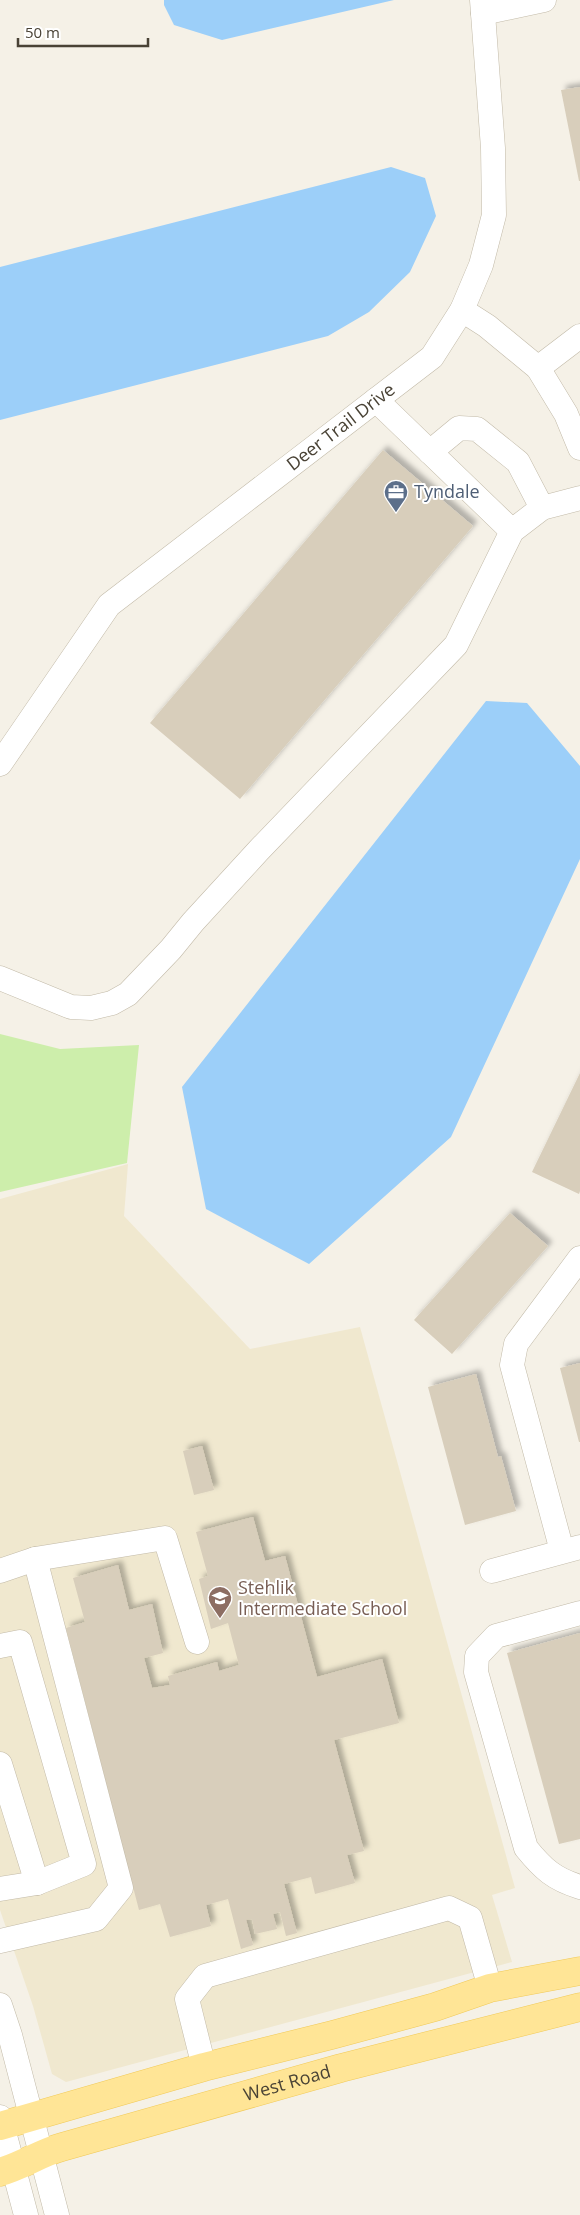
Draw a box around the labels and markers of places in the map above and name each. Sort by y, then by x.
office icon: Tyndale [383,479,409,513]
place label: Tyndale [414,479,480,503]
place label: Stehlik Intermediate School [238,1575,407,1620]
school or university icon: Stehlik Intermediate School [207,1585,233,1619]

